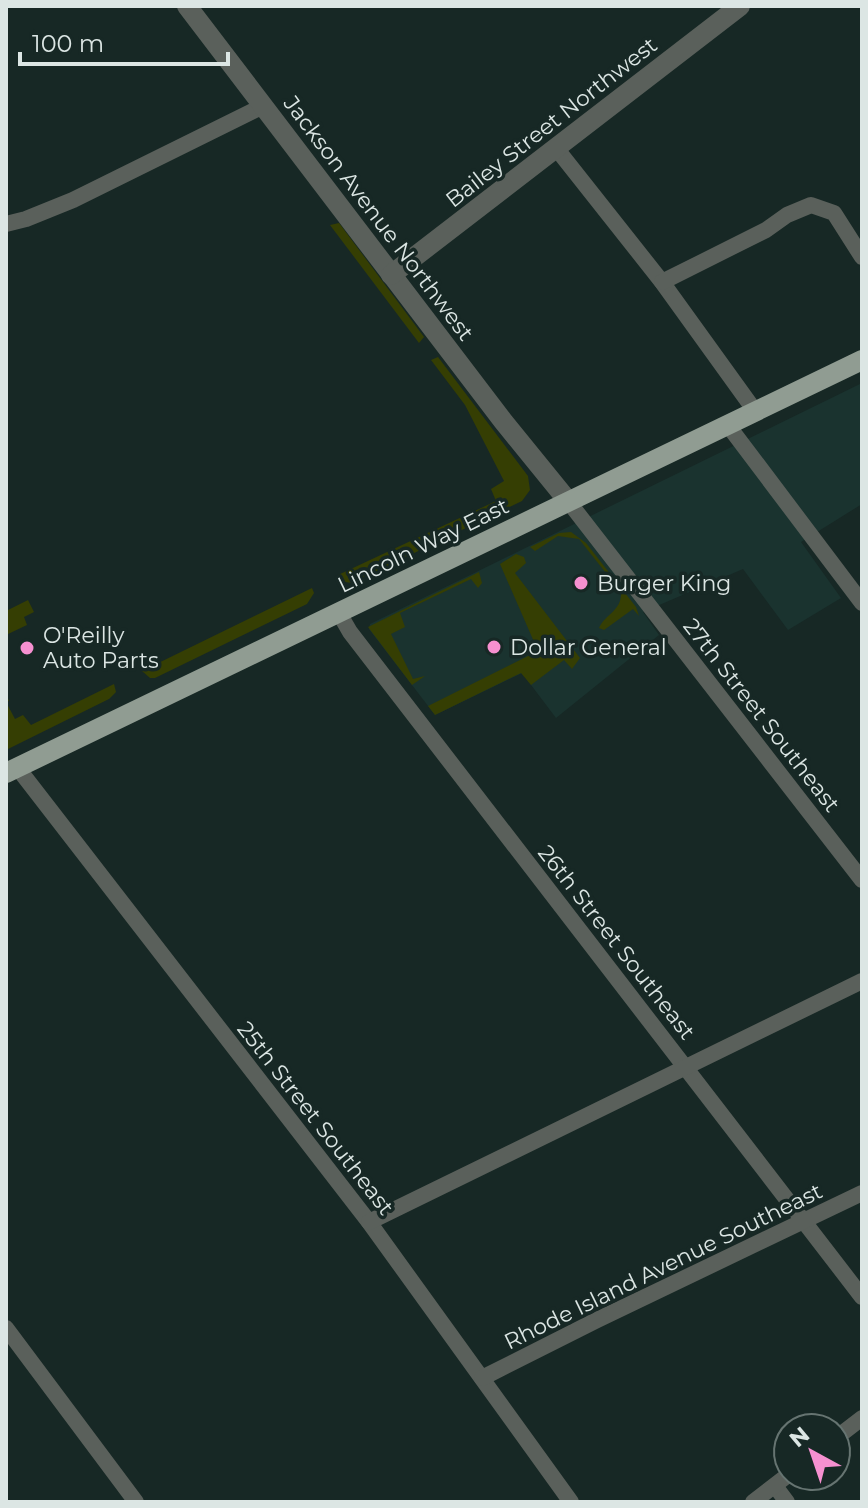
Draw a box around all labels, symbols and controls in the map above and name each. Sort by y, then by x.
scale bar [20,16,228,66]
text: 100 m [32,29,104,58]
street label: Bailey Street Northwest [440,31,662,213]
street label: Jackson Avenue Northwest [277,90,480,346]
street label: Lincoln Way East [333,492,513,599]
place label: Burger King [597,570,731,597]
marker: Burger King [572,574,590,592]
street label: 27th Street Southeast [678,613,846,818]
place label: O'Reilly Auto Parts [43,622,159,674]
place label: Dollar General [510,634,667,661]
marker: Dollar General [485,638,503,656]
marker: O'Reilly Auto Parts [18,639,36,657]
street label: 26th Street Southeast [532,840,701,1045]
street label: 25th Street Southeast [232,1016,400,1221]
street label: Rhode Island Avenue Southeast [500,1177,827,1355]
north arrow [772,1412,852,1492]
text: N [784,1421,815,1453]

